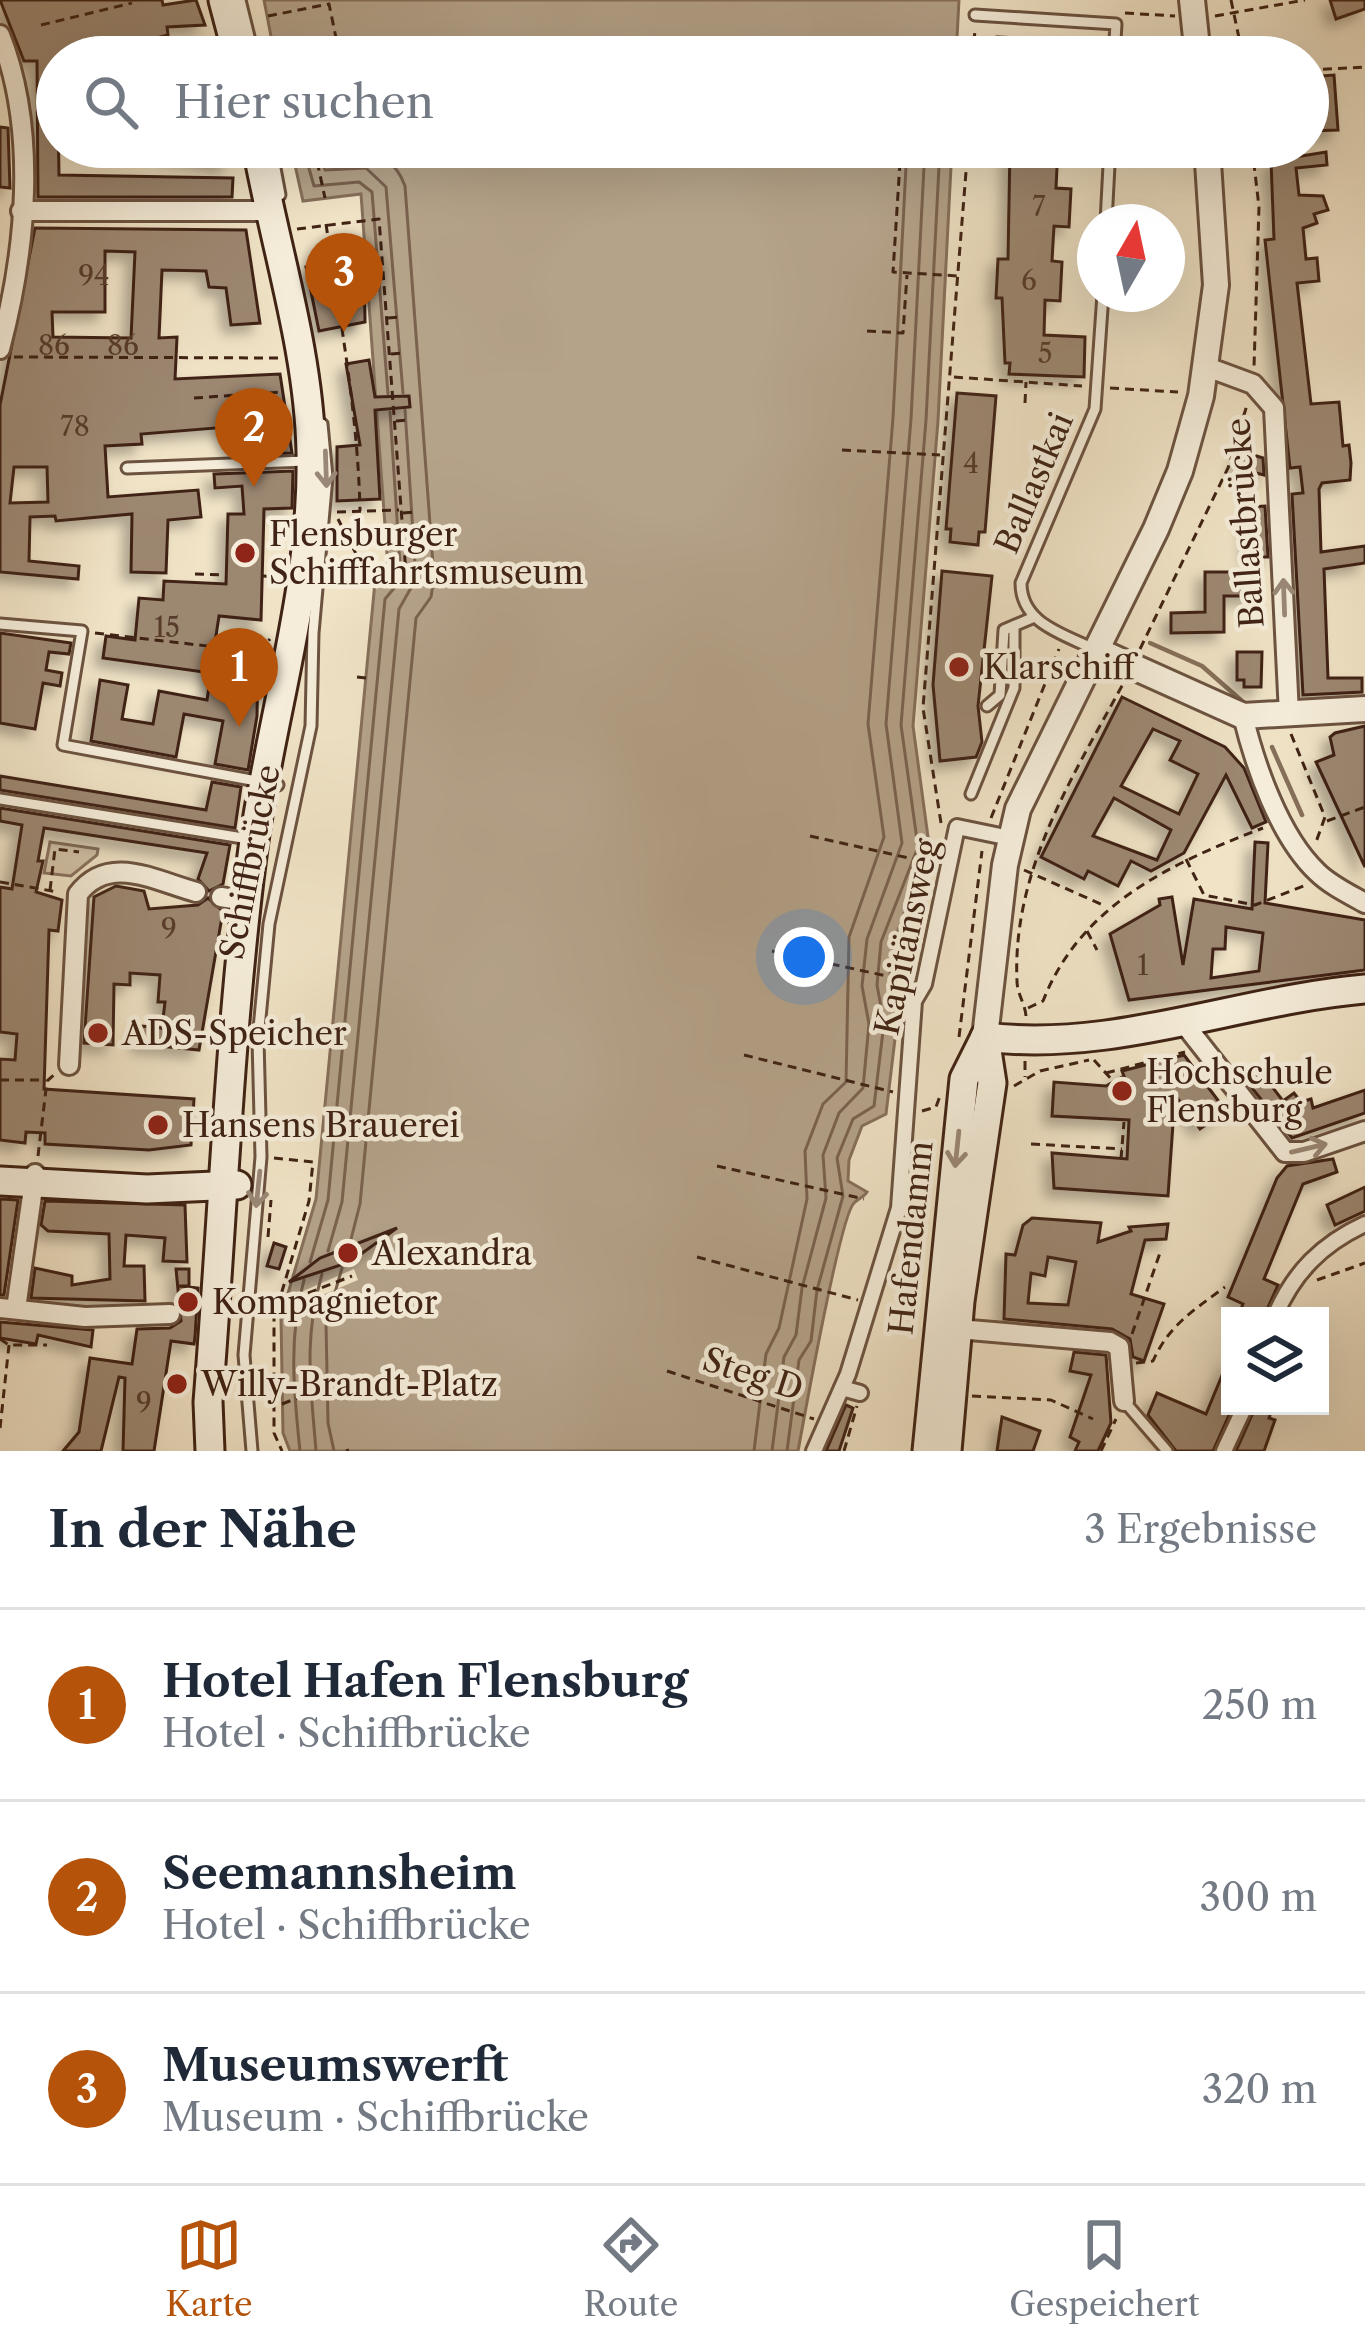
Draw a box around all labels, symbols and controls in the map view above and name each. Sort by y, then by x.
search box [36,36,1329,168]
icon: search [78,69,144,135]
text: Hier suchen [174,74,434,130]
house number: 7 [1032,190,1046,223]
north arrow [1077,204,1185,312]
pin: 3 [305,233,383,332]
house number: 94 [78,259,110,292]
house number: 6 [1021,264,1037,297]
house number: 86 [38,329,70,362]
house number: 86 [107,329,139,362]
house number: 5 [1038,337,1052,370]
pin: 2 [215,388,293,487]
street label: Ballastkai [986,406,1082,560]
house number: 78 [60,410,90,443]
street label: Ballastbrücke [1217,417,1273,629]
house number: 4 [963,447,979,480]
one-way arrow [314,449,337,488]
place label: Flensburger Schifffahrtsmuseum [269,514,584,593]
marker: Flensburger Schifffahrtsmuseum [232,540,258,566]
one-way arrow [1272,578,1295,617]
house number: 15 [154,611,180,644]
pin: 1 [200,628,278,727]
place label: Klarschiff [983,647,1138,688]
marker: Klarschiff [946,654,972,680]
street label: Schiffbrücke [211,761,289,963]
street label: Kapitänsweg [866,834,948,1039]
house number: 9 [161,912,177,945]
your location [774,927,834,987]
house number: 1 [1137,949,1149,982]
place label: ADS-Speicher [121,1013,347,1054]
marker: ADS-Speicher [85,1020,111,1046]
place label: Hochschule Flensburg [1146,1052,1333,1131]
marker: Hochschule Flensburg [1109,1078,1135,1104]
place label: Hansens Brauerei [182,1105,460,1146]
marker: Hansens Brauerei [145,1112,171,1138]
one-way arrow [945,1128,967,1167]
one-way arrow [1289,1136,1327,1158]
street label: Hafendamm [880,1139,942,1337]
one-way arrow [246,1168,269,1207]
place label: Alexandra [371,1233,533,1274]
marker: Alexandra [335,1240,361,1266]
place label: Kompagnietor [212,1282,438,1323]
marker: Kompagnietor [175,1289,201,1315]
map controls [1221,1307,1329,1415]
button: layers [1221,1307,1329,1415]
street label: Steg D [698,1339,808,1409]
place label: Willy-Brandt-Platz [200,1364,498,1405]
marker: Willy-Brandt-Platz [164,1371,190,1397]
house number: 9 [136,1386,152,1419]
text: In der Nähe [48,1498,357,1560]
text: 3 Ergebnisse [1084,1505,1317,1553]
text: Hotel Hafen Flensburg [162,1653,689,1709]
text: 1 [78,1681,96,1729]
text: 250 m [1202,1681,1317,1729]
text: Hotel · Schiffbrücke [162,1709,530,1757]
text: Seemannsheim [162,1845,517,1901]
text: 2 [75,1873,99,1921]
text: 300 m [1199,1873,1317,1921]
text: Hotel · Schiffbrücke [162,1901,530,1949]
text: Museumswerft [162,2037,508,2093]
text: 3 [76,2065,98,2113]
text: 320 m [1202,2065,1317,2113]
text: Museum · Schiffbrücke [162,2093,589,2141]
tab: Karte [165,2212,253,2325]
tab: Route [584,2212,678,2325]
tab: Gespeichert [1009,2212,1199,2325]

